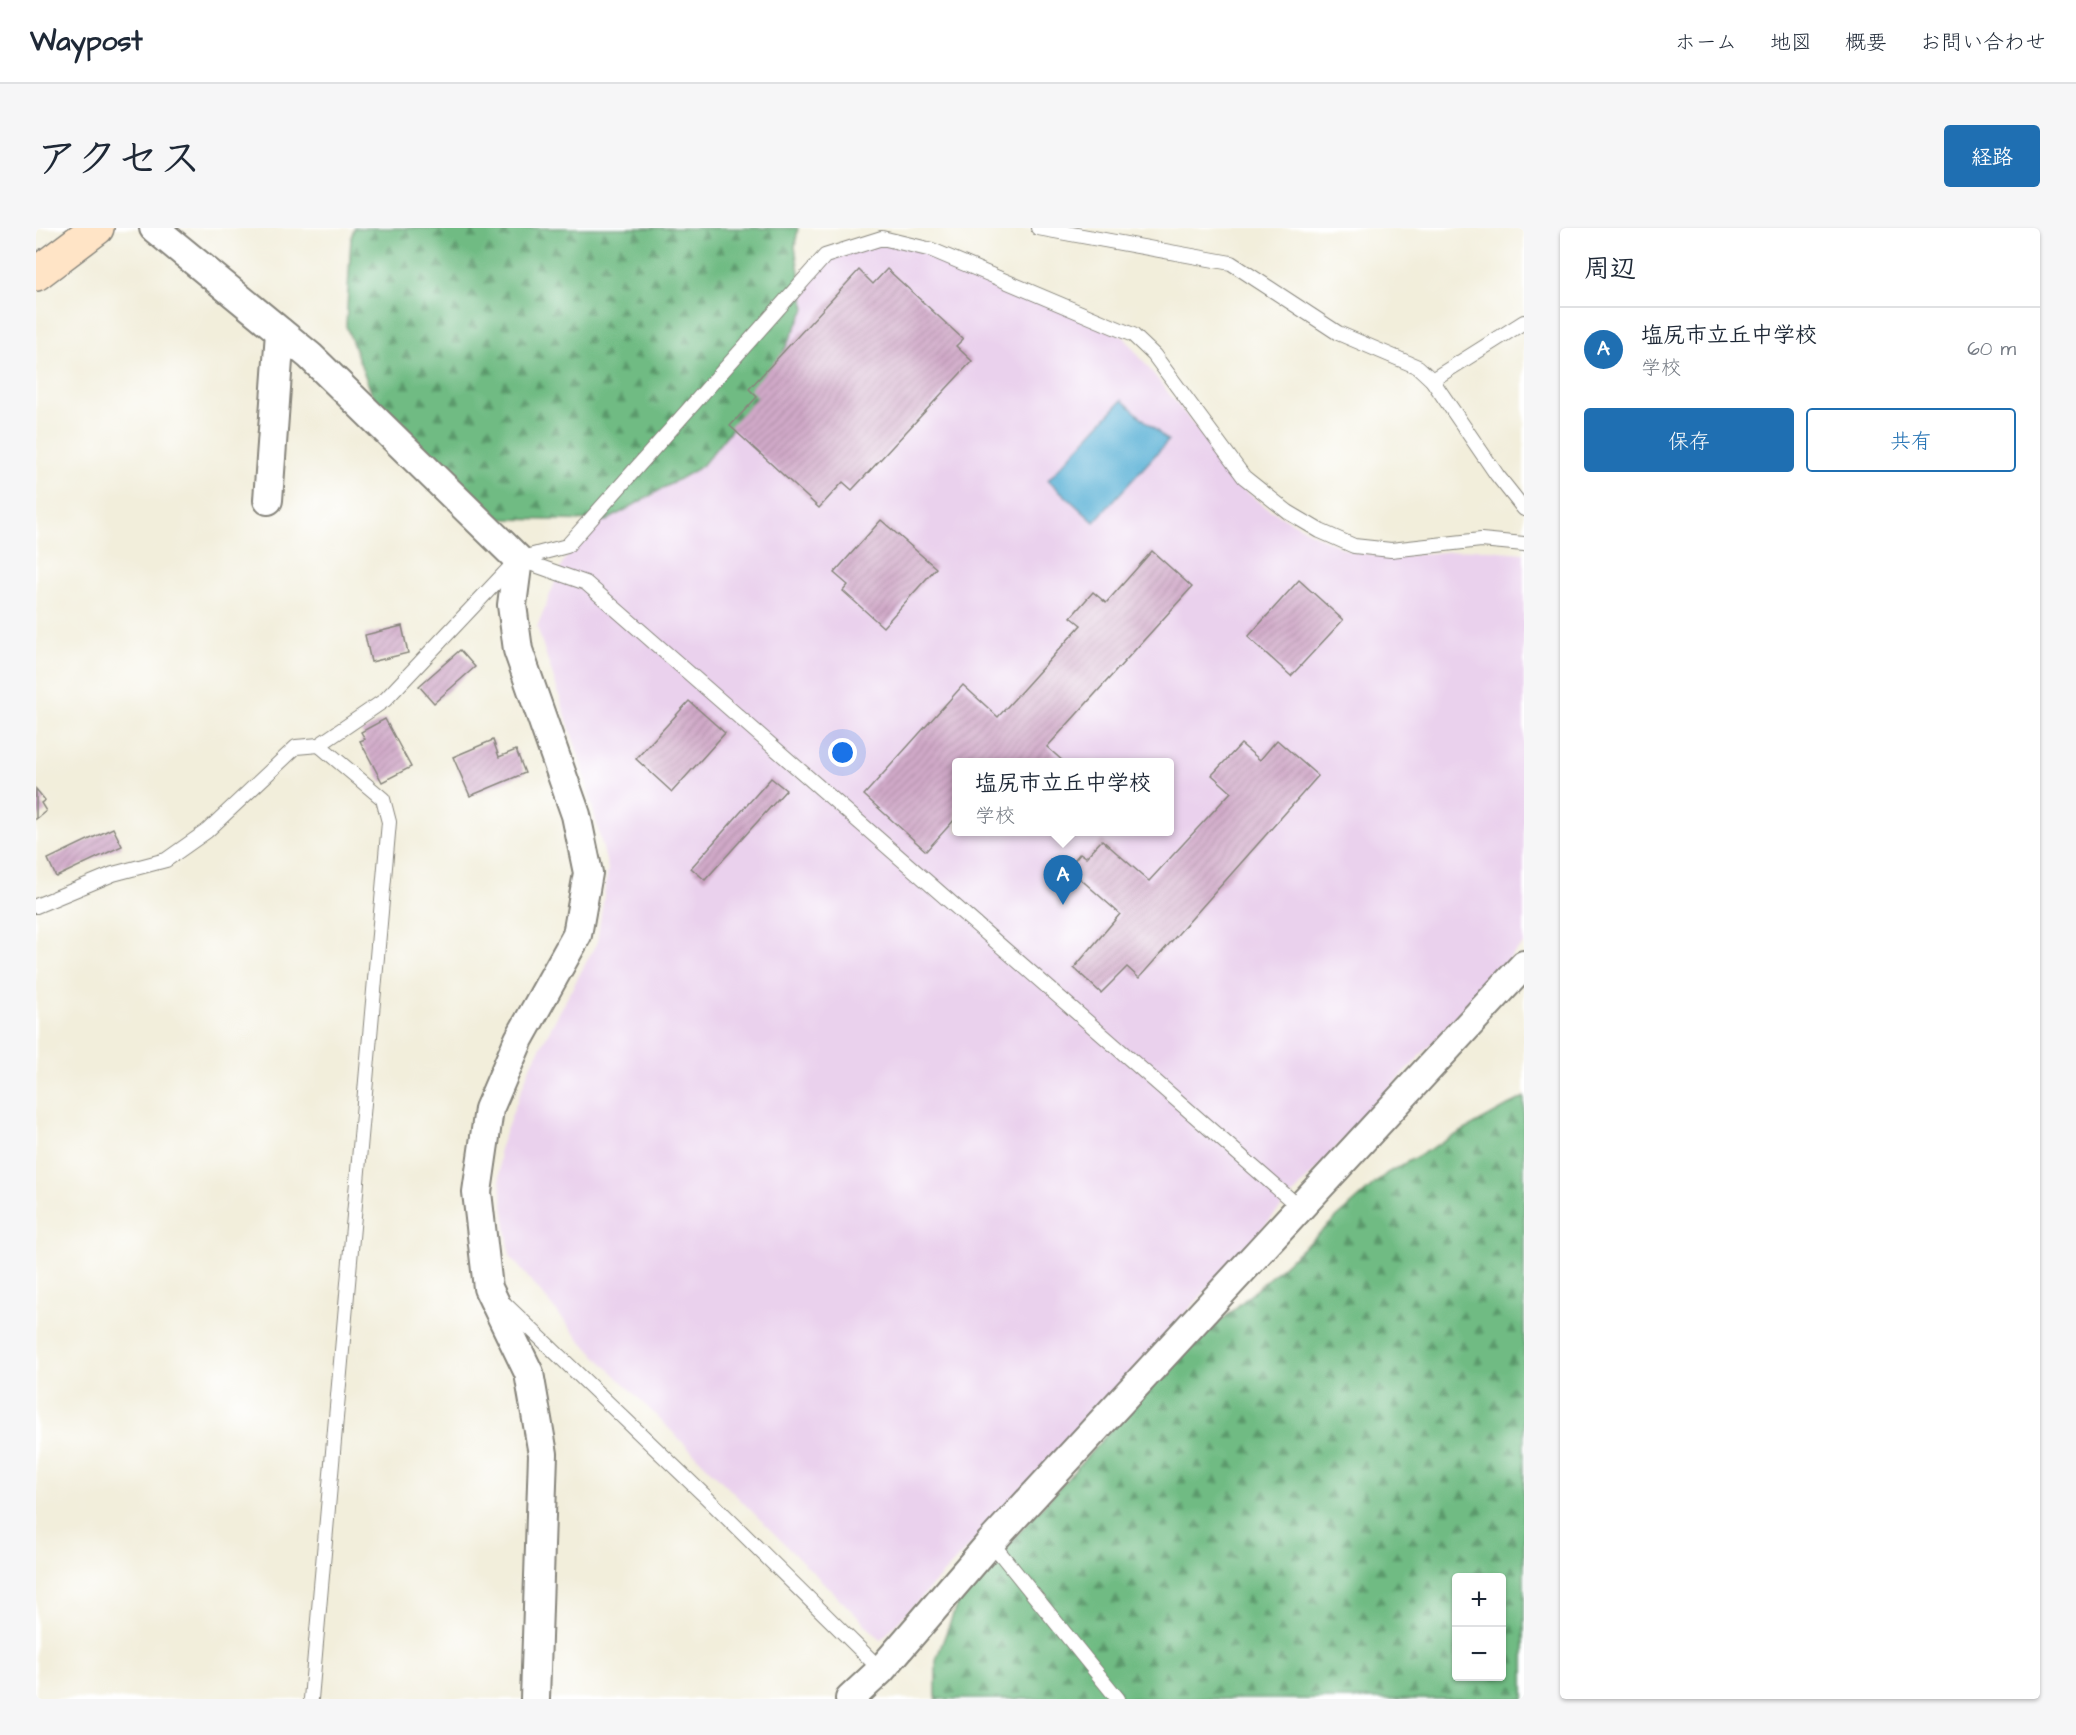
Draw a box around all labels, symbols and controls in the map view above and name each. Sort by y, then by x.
text: Waypost [30,22,143,61]
text: ホーム [1675,28,1737,57]
text: 地図 [1770,28,1812,57]
text: 概要 [1845,28,1887,57]
text: お問い合わせ [1920,28,2046,57]
button: 経路 [1944,125,2040,187]
text: アクセス [36,131,201,189]
text: 周辺 [1584,251,1636,287]
text: 塩尻市立丘中学校 [1641,320,1817,351]
text: A [1597,335,1610,363]
text: 60 m [1967,335,2016,363]
text: 学校 [1641,354,1681,382]
button: 保存 [1584,408,1794,472]
button: 共有 [1806,408,2016,472]
your location [828,738,857,767]
popup [952,758,1174,836]
text: 塩尻市立丘中学校 [975,768,1151,799]
text: 学校 [975,802,1015,830]
pin: A [1044,856,1082,905]
map controls [1452,1573,1506,1681]
button: + [1452,1573,1506,1627]
button: − [1452,1627,1506,1681]

